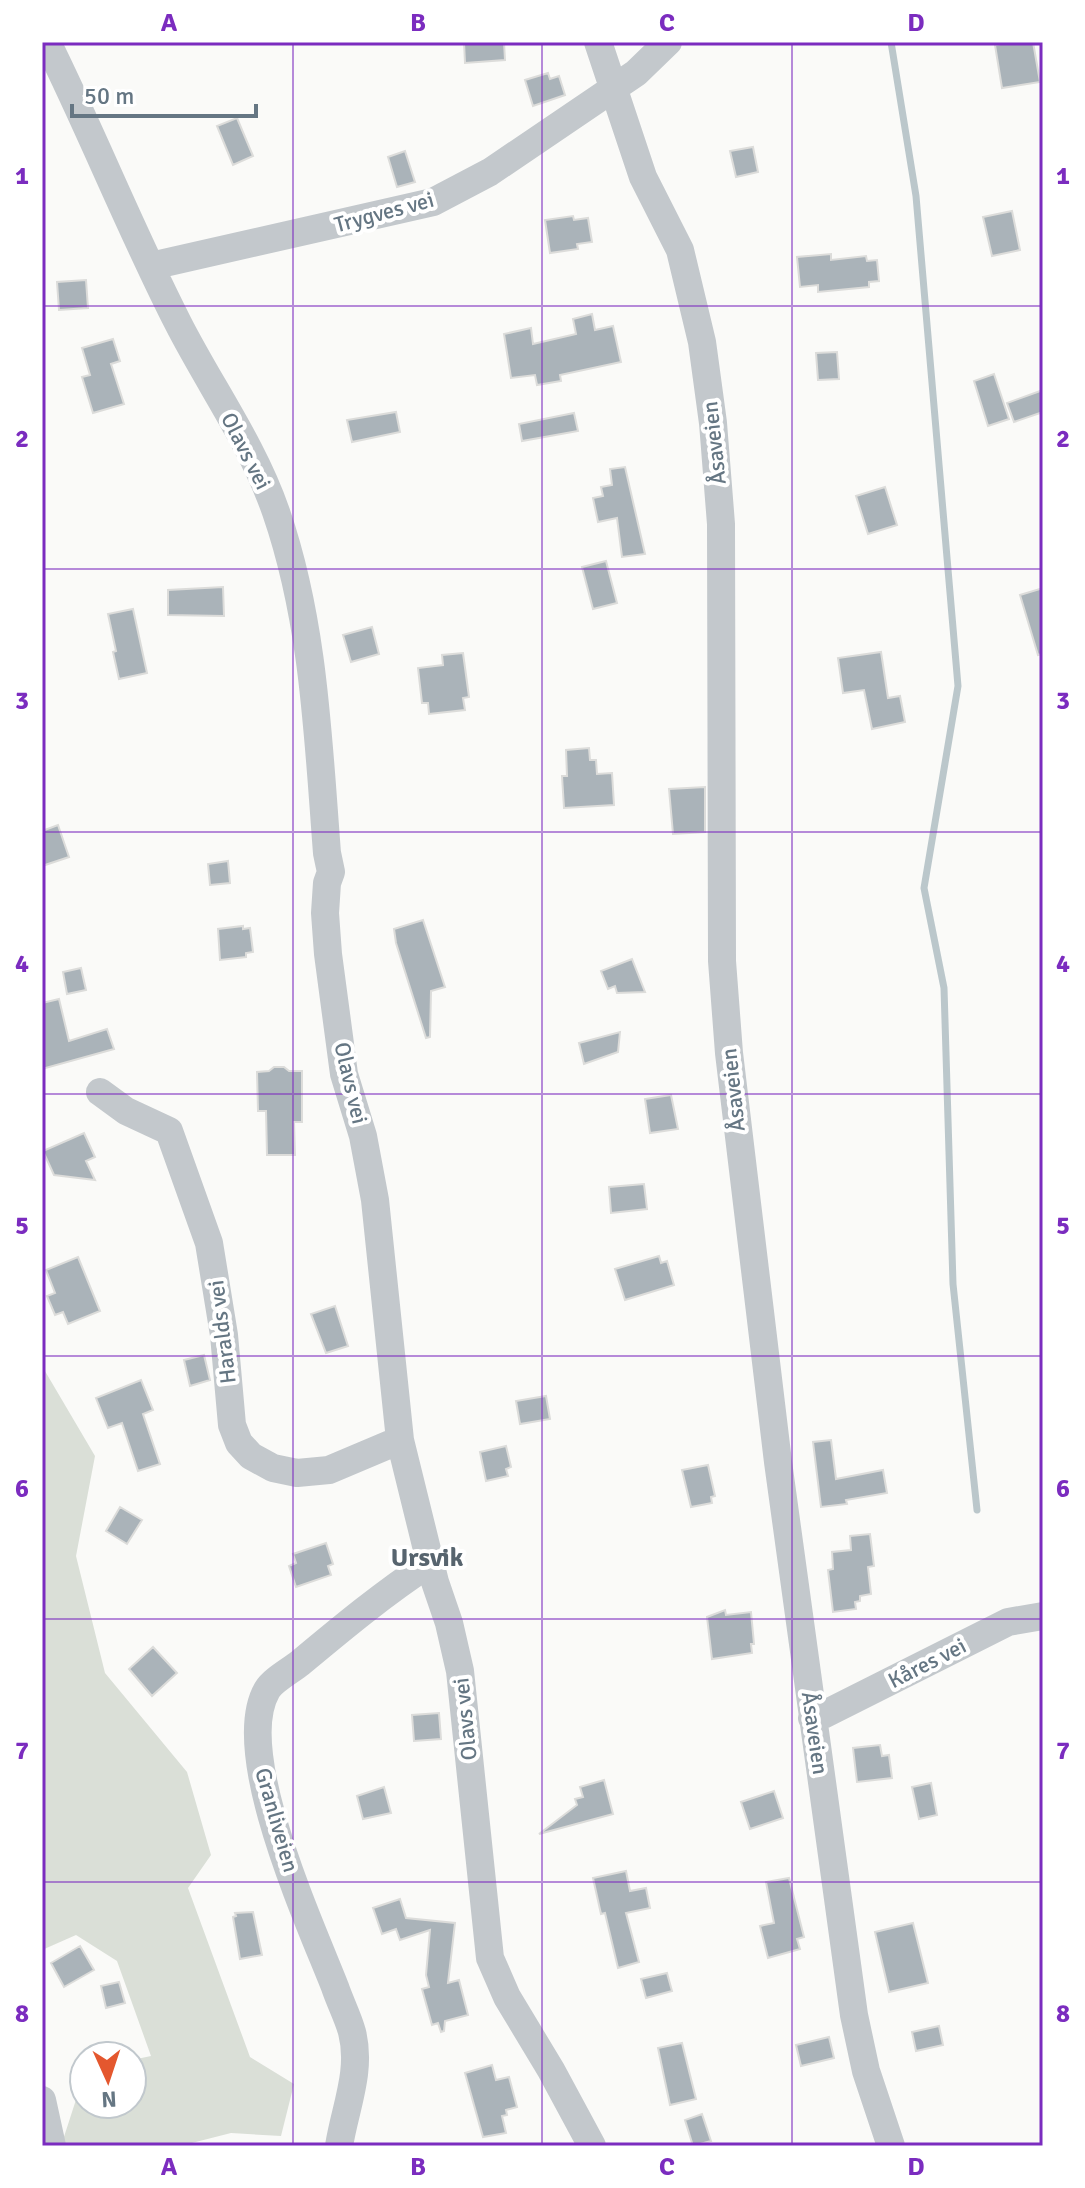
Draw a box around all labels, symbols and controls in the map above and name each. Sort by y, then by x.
text: A [161,7,178,39]
text: B [410,7,426,39]
text: C [659,7,675,39]
text: D [907,7,925,39]
scale bar [72,68,256,118]
text: 50 m [84,81,134,111]
text: 1 [15,160,29,192]
text: 1 [1056,160,1070,192]
street label: Trygves vei [331,186,437,238]
street label: Åsaveien [696,400,732,486]
street label: Olavs vei [215,408,277,494]
text: 2 [15,423,29,455]
text: 2 [1056,423,1070,455]
text: 3 [15,685,29,717]
text: 3 [1056,685,1070,717]
text: 4 [15,948,29,980]
text: 4 [1056,948,1070,980]
street label: Olavs vei [329,1040,373,1126]
street label: Åsaveien [715,1047,751,1133]
text: 5 [15,1210,29,1242]
text: 5 [1056,1210,1070,1242]
street label: Haralds vei [202,1279,242,1385]
text: 6 [15,1473,29,1505]
text: 6 [1056,1473,1070,1505]
district label: Ursvik [391,1542,464,1574]
street label: Kåres vei [883,1632,971,1694]
street label: Olavs vei [447,1676,483,1762]
street label: Åsaveien [796,1690,834,1776]
text: 7 [15,1735,29,1767]
text: 7 [1056,1735,1070,1767]
street label: Granliveien [249,1765,305,1875]
text: 8 [15,1998,29,2030]
text: 8 [1056,1998,1070,2030]
north arrow [68,2040,148,2120]
text: N [101,2086,117,2113]
text: A [161,2151,178,2183]
text: B [410,2151,426,2183]
text: C [659,2151,675,2183]
text: D [907,2151,925,2183]

